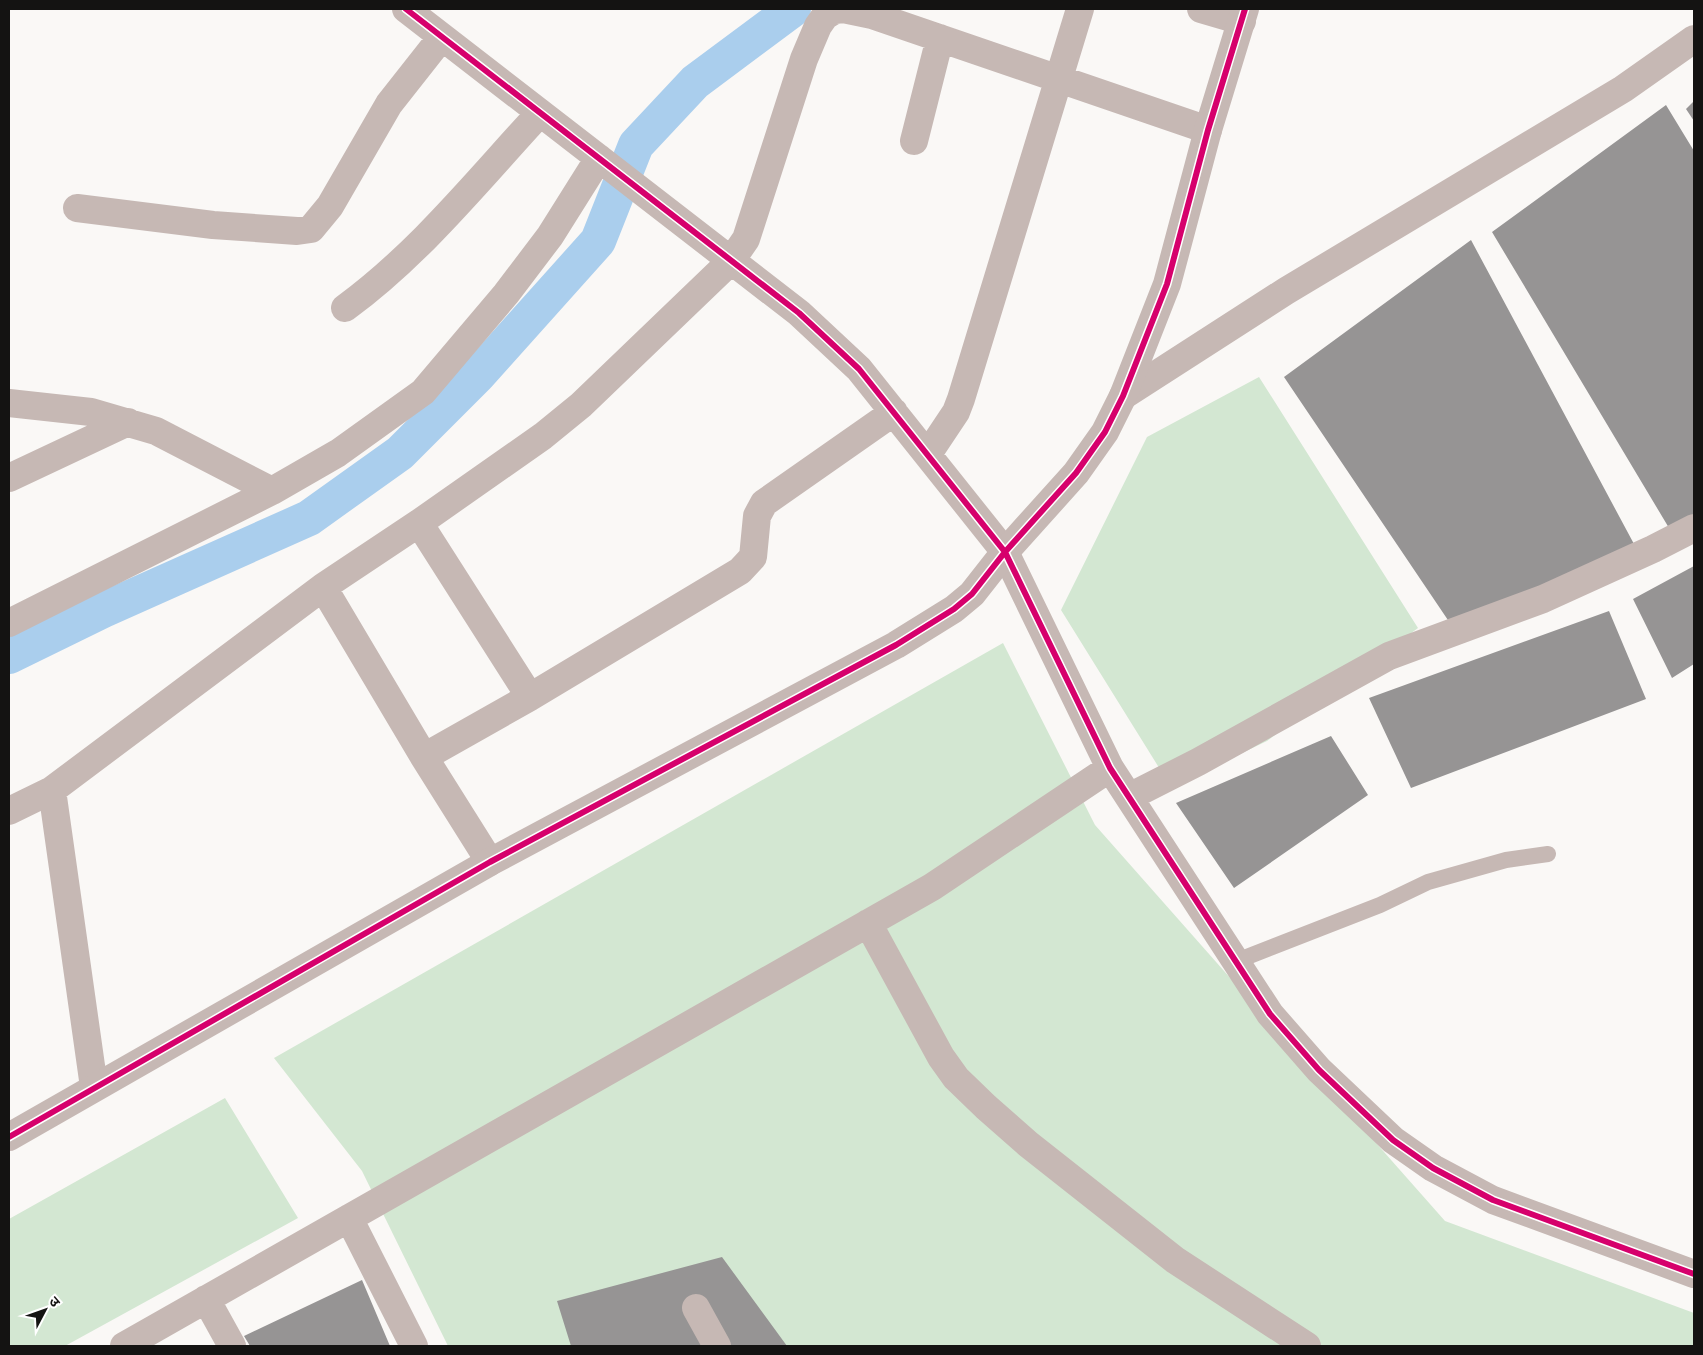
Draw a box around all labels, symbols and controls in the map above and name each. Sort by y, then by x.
north arrow [20,1285,70,1335]
text: उ [45,1293,64,1311]

